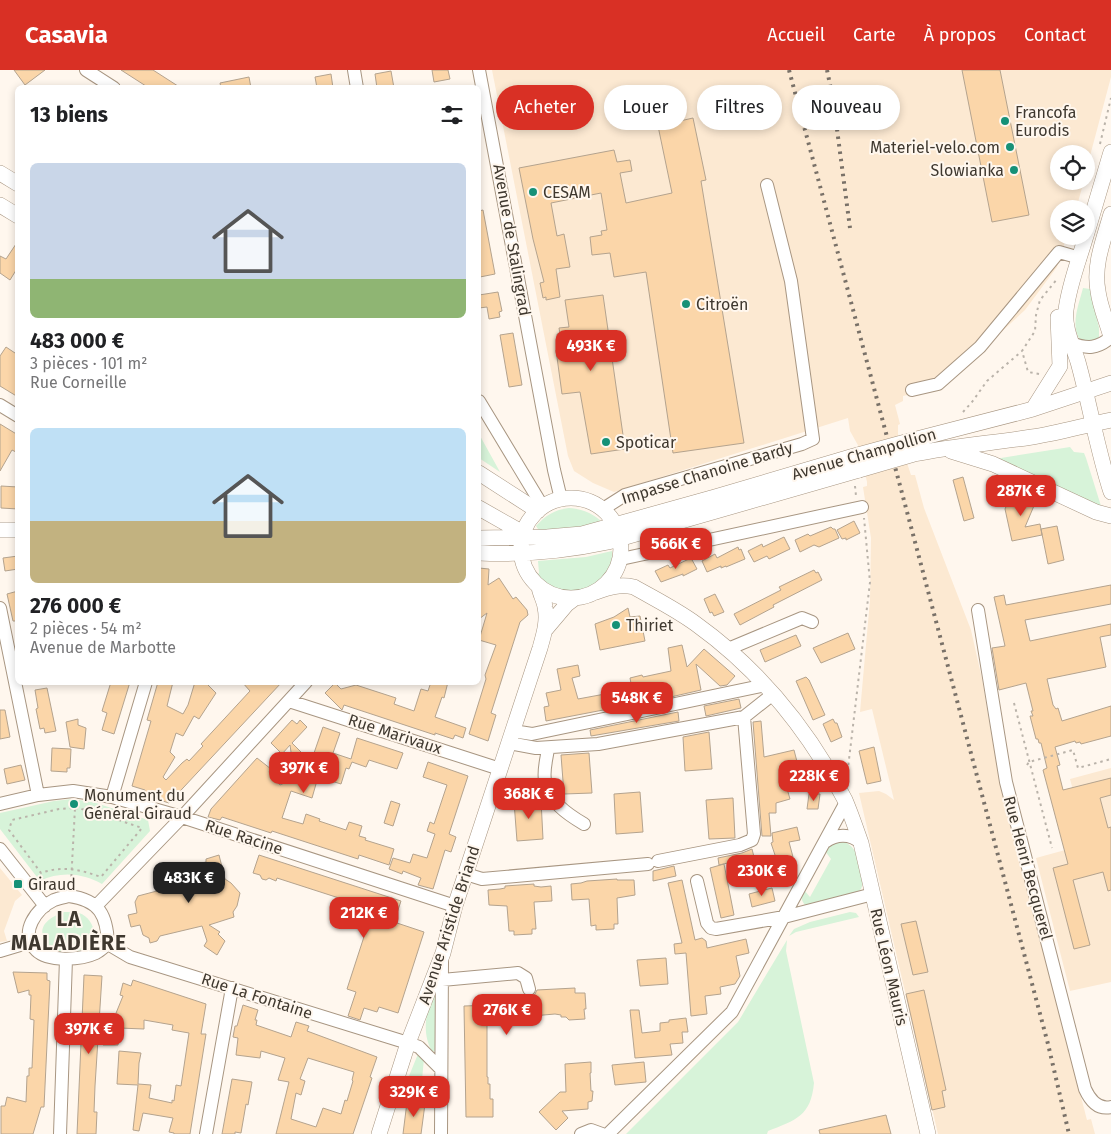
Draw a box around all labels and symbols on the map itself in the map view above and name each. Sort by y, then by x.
place label: Francofa Eurodis [1015,103,1076,140]
marker: Francofa Eurodis [999,115,1011,127]
place label: Materiel-velo.com [870,138,1000,157]
marker: Materiel-velo.com [1004,141,1016,153]
place label: Slowianka [931,161,1004,180]
street label: Avenue de Stalingrad [489,163,535,317]
marker: Slowianka [1008,164,1020,176]
place label: CESAM [543,183,591,202]
marker: CESAM [527,186,539,198]
place label: Citroën [696,295,748,314]
marker: Citroën [680,298,692,310]
pin: 493K € [550,330,632,372]
street label: Avenue Champollion [790,424,938,484]
place label: Spoticar [616,433,677,452]
marker: Spoticar [600,436,612,448]
street label: Impasse Chanoine Bardy [619,438,795,508]
pin: 287K € [980,474,1062,517]
pin: 566K € [635,528,717,570]
place label: Thiriet [626,616,674,635]
marker: Thiriet [610,619,622,631]
pin: 548K € [596,682,678,724]
street label: Rue Marivaux [346,710,444,758]
pin: 397K € [263,752,345,794]
pin: 228K € [773,760,855,802]
pin: 368K € [488,778,570,820]
place label: Monument du Général Giraud [84,786,192,823]
street label: Rue Henri Becquerel [1000,794,1056,942]
marker: Monument du Général Giraud [68,798,80,810]
street label: Rue Racine [203,816,285,858]
street label: Avenue Aristide Briand [414,843,484,1007]
pin: 230K € [721,854,803,897]
pin: 483K € [148,862,230,904]
place label: Giraud [28,875,76,894]
marker: Giraud [12,878,24,890]
pin: 212K € [323,896,405,939]
district label: LA MALADIÈRE [11,906,127,956]
street label: Rue Léon Mauris [866,906,912,1028]
street label: Rue La Fontaine [199,969,315,1023]
pin: 276K € [466,994,548,1036]
pin: 397K € [48,1012,130,1055]
pin: 329K € [373,1076,455,1118]

